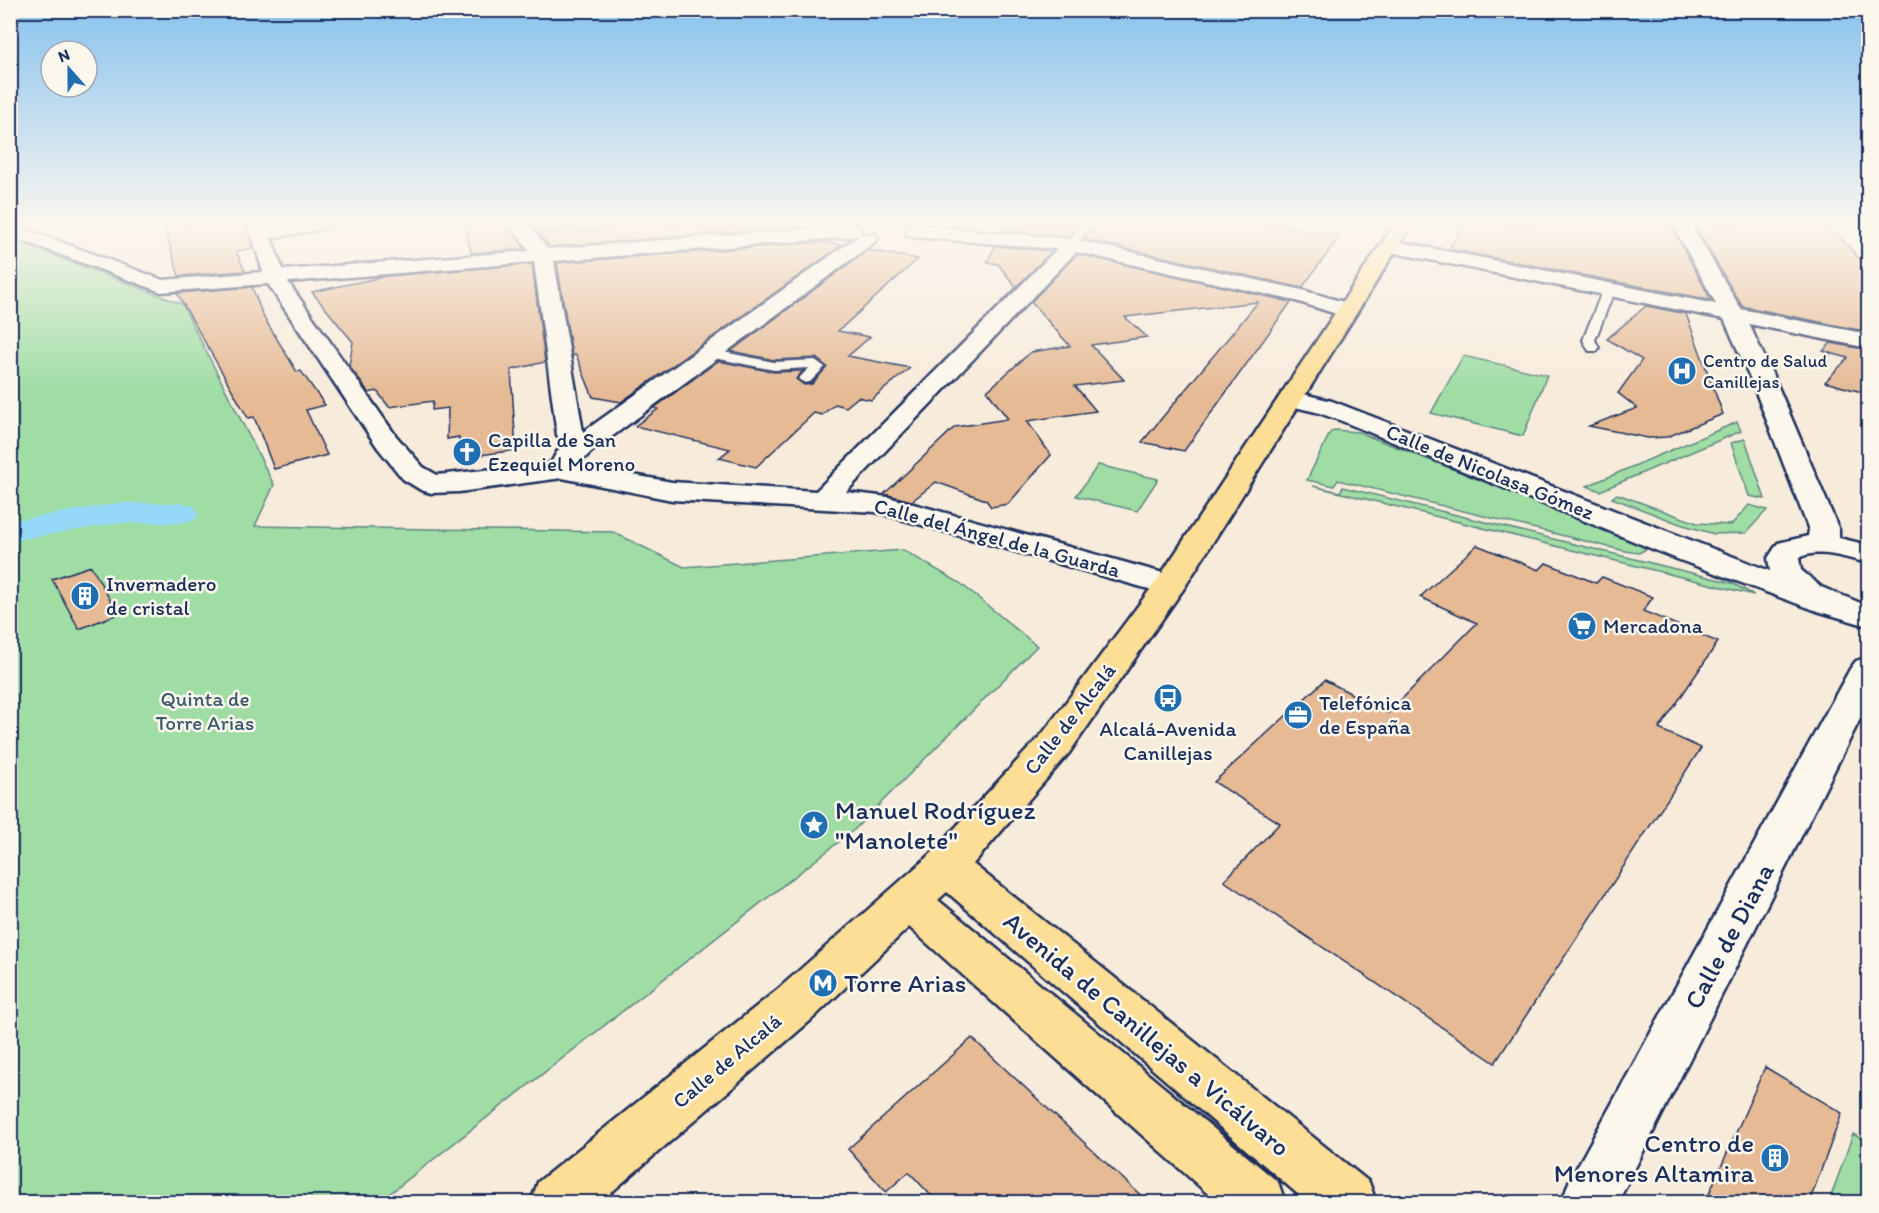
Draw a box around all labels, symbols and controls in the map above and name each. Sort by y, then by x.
north arrow [39,39,99,99]
text: N [55,45,72,66]
place label: Centro de Salud Canillejas [1703,350,1827,393]
hospital icon: Centro de Salud Canillejas [1666,355,1698,387]
street label: Calle de Nicolasa Gómez [1383,418,1598,525]
place label: Capilla de San Ezequiel Moreno [488,427,635,476]
church icon: Capilla de San Ezequiel Moreno [451,436,483,468]
street label: Calle del Ángel de la Guarda [871,493,1123,582]
place label: Invernadero de cristal [106,571,216,620]
building icon: Invernadero de cristal [69,580,101,612]
supermarket icon: Mercadona [1566,610,1598,642]
place label: Mercadona [1603,613,1703,638]
street label: Calle de Alcalá [1018,658,1121,779]
bus stop icon: Alcalá-Avenida Canillejas [1152,682,1184,714]
park label: Quinta de Torre Arias [156,686,254,735]
place label: Telefónica de España [1319,690,1411,739]
office icon: Telefónica de España [1282,699,1314,731]
place label: Alcalá-Avenida Canillejas [1100,716,1237,765]
place label: Manuel Rodríguez "Manolete" [835,794,1036,856]
place icon: Manuel Rodríguez "Manolete" [798,809,830,841]
street label: Calle de Diana [1677,857,1781,1014]
street label: Avenida de Canillejas a Vicálvaro [997,905,1297,1163]
metro station icon: Torre Arias [807,967,839,999]
place label: Torre Arias [844,967,966,999]
street label: Calle de Alcalá [667,1008,786,1113]
place label: Centro de Menores Altamira [1554,1127,1754,1189]
building icon: Centro de Menores Altamira [1759,1142,1791,1174]

